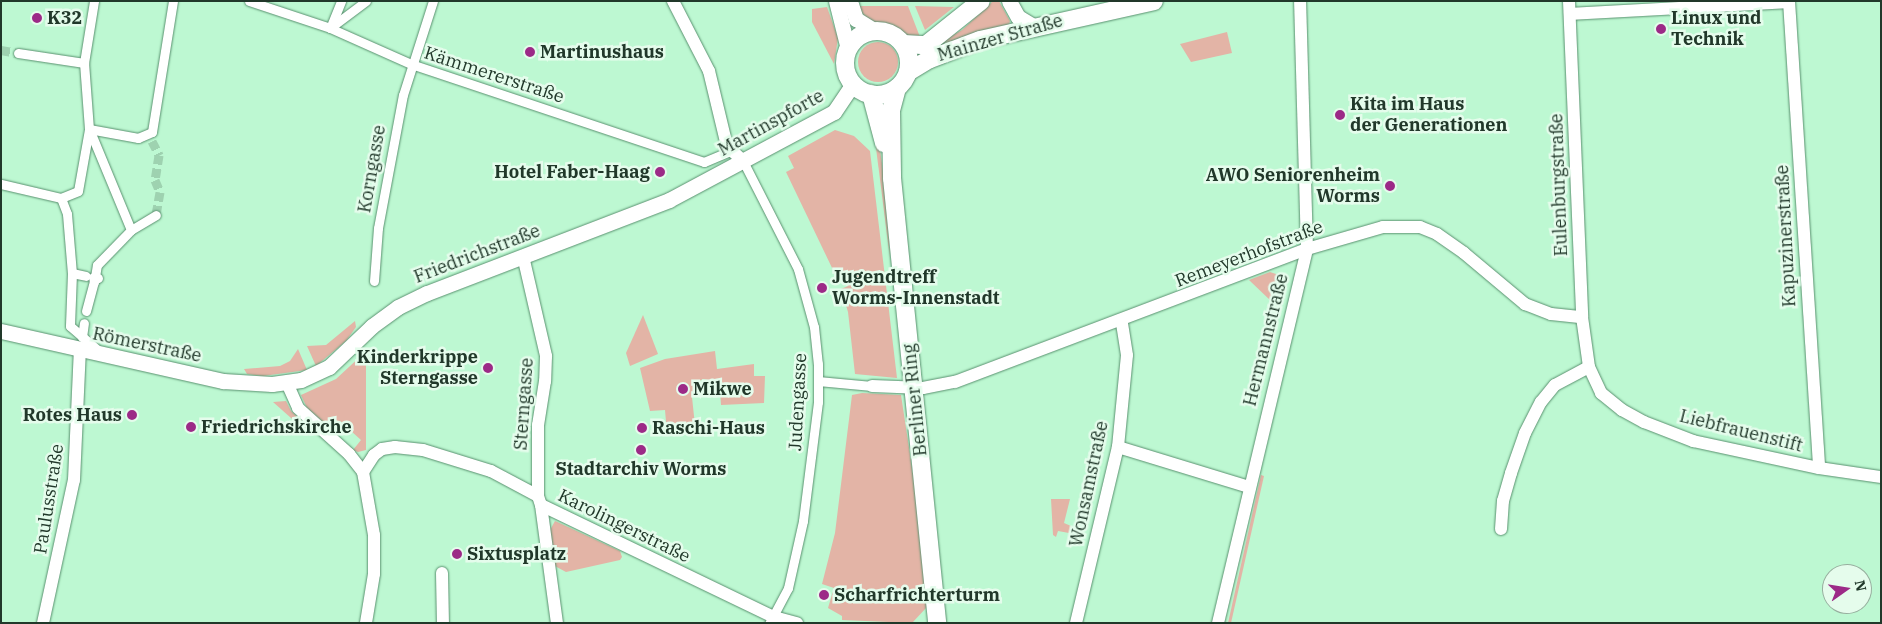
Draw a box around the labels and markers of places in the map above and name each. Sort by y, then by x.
place label: K32 [47,7,82,29]
place label: Linux und Technik [1671,8,1761,50]
marker: K32 [31,12,43,24]
marker: Linux und Technik [1655,23,1667,35]
place label: Martinushaus [540,41,664,63]
marker: Martinushaus [524,46,536,58]
place label: Kita im Haus der Generationen [1350,94,1507,136]
marker: Kita im Haus der Generationen [1334,109,1346,121]
place label: Hotel Faber-Haag [494,161,650,183]
place label: AWO Seniorenheim Worms [1206,165,1380,208]
marker: Hotel Faber-Haag [654,166,666,178]
marker: AWO Seniorenheim Worms [1384,180,1396,192]
place label: Jugendtreff Worms-Innenstadt [832,267,1000,310]
marker: Jugendtreff Worms-Innenstadt [816,282,828,294]
place label: Kinderkrippe Sterngasse [357,347,478,389]
marker: Kinderkrippe Sterngasse [482,362,494,374]
place label: Mikwe [693,378,752,400]
marker: Mikwe [677,383,689,395]
place label: Rotes Haus [23,404,122,426]
marker: Rotes Haus [126,409,138,421]
place label: Friedrichskirche [201,416,352,438]
place label: Raschi-Haus [652,417,765,439]
marker: Friedrichskirche [185,421,197,433]
marker: Raschi-Haus [636,422,648,434]
marker: Stadtarchiv Worms [635,444,647,456]
place label: Stadtarchiv Worms [556,458,726,480]
place label: Sixtusplatz [467,543,566,565]
marker: Sixtusplatz [451,548,463,560]
place label: Scharfrichterturm [834,584,1000,606]
marker: Scharfrichterturm [818,589,830,601]

